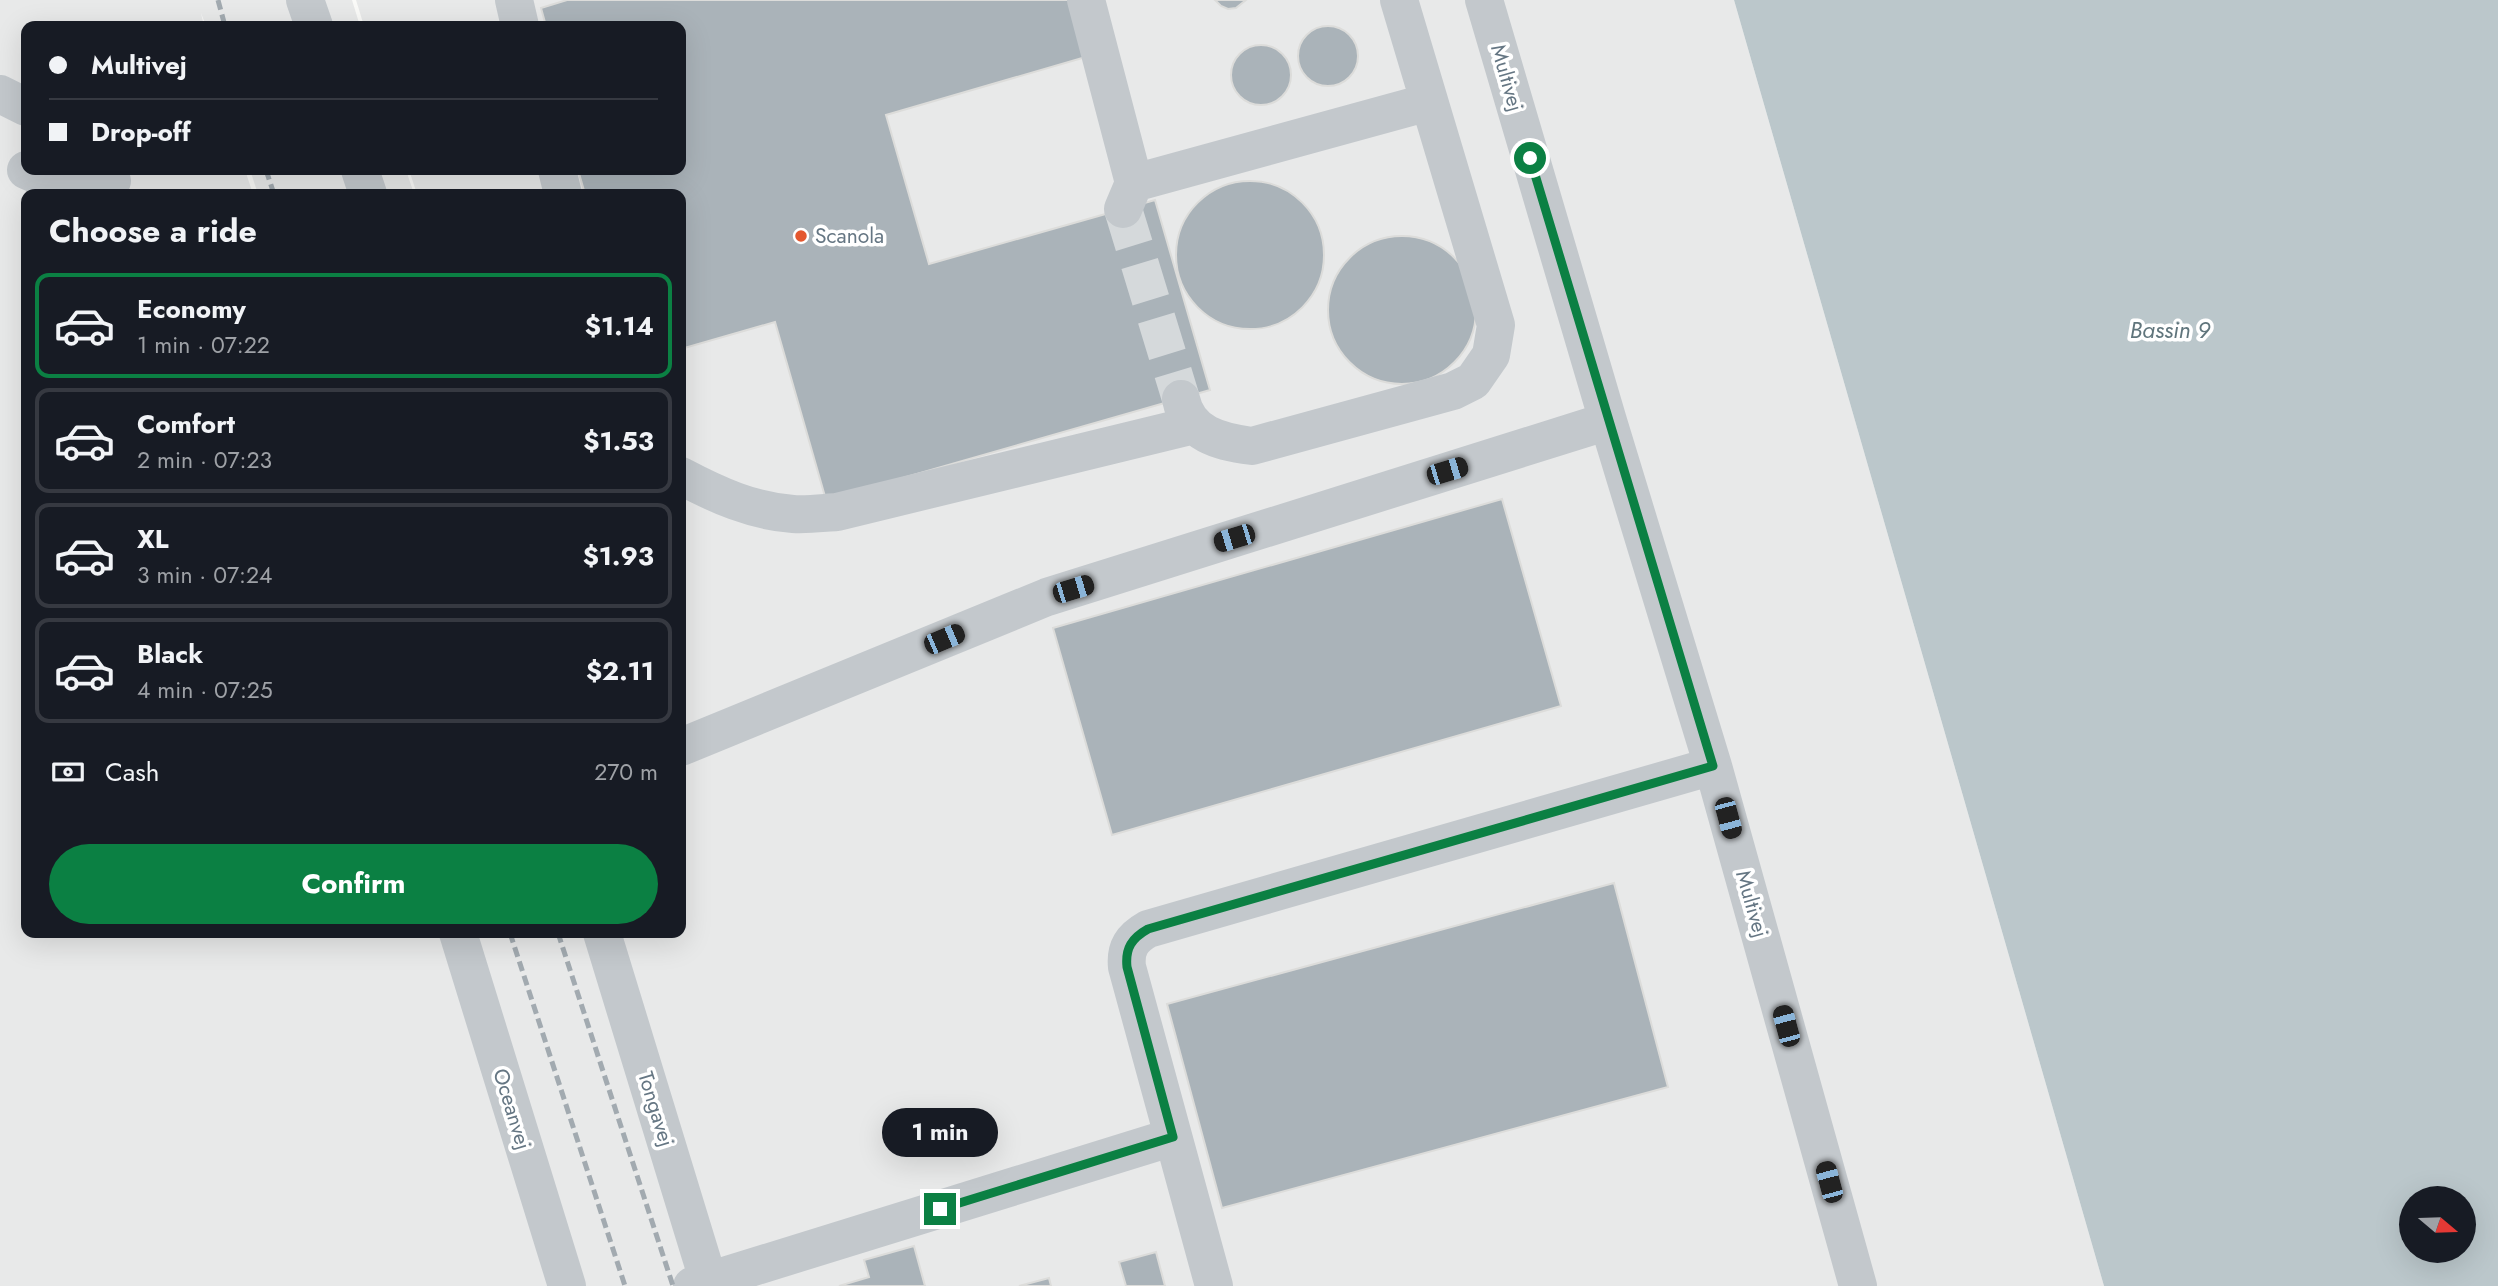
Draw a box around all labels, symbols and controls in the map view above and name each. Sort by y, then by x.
street label: Multivej [1483,41,1531,115]
text: Multivej [91,46,187,84]
text: Drop-off [91,113,191,151]
route start [1514,142,1546,174]
text: Choose a ride [49,208,257,254]
place label: Scanola [815,221,884,251]
marker: Scanola [793,228,809,244]
text: Economy [137,290,246,328]
icon: car [53,294,116,357]
text: $1.14 [585,307,654,345]
water label: Bassin 9 [2130,313,2211,347]
text: 1 min · 07:22 [137,328,270,362]
text: Comfort [137,405,235,443]
icon: car [53,409,116,472]
text: $1.53 [583,422,654,460]
text: 2 min · 07:23 [137,443,272,477]
car [1424,455,1471,487]
text: XL [137,520,169,558]
car [1211,522,1258,554]
icon: car [53,524,116,587]
text: $1.93 [583,537,654,575]
text: 3 min · 07:24 [137,558,272,592]
car [1050,573,1097,605]
car [921,621,968,657]
text: Black [137,635,203,673]
icon: car [53,639,116,702]
text: $2.11 [586,652,654,690]
text: 4 min · 07:25 [137,673,273,707]
icon: cash [49,753,87,791]
text: Cash [105,753,159,791]
text: 270 m [594,755,658,789]
car [1713,795,1744,841]
button: Confirm [49,844,658,924]
street label: Multivej [1728,867,1776,941]
car [1771,1003,1802,1049]
street label: Oceanvej [485,1065,539,1153]
street label: Tongavej [630,1068,682,1150]
callout: 1 min [882,1108,998,1156]
text: 1 min [911,1115,969,1149]
car [1814,1159,1845,1205]
north arrow [2399,1186,2476,1264]
map controls [2399,1186,2476,1263]
route end [924,1193,956,1225]

